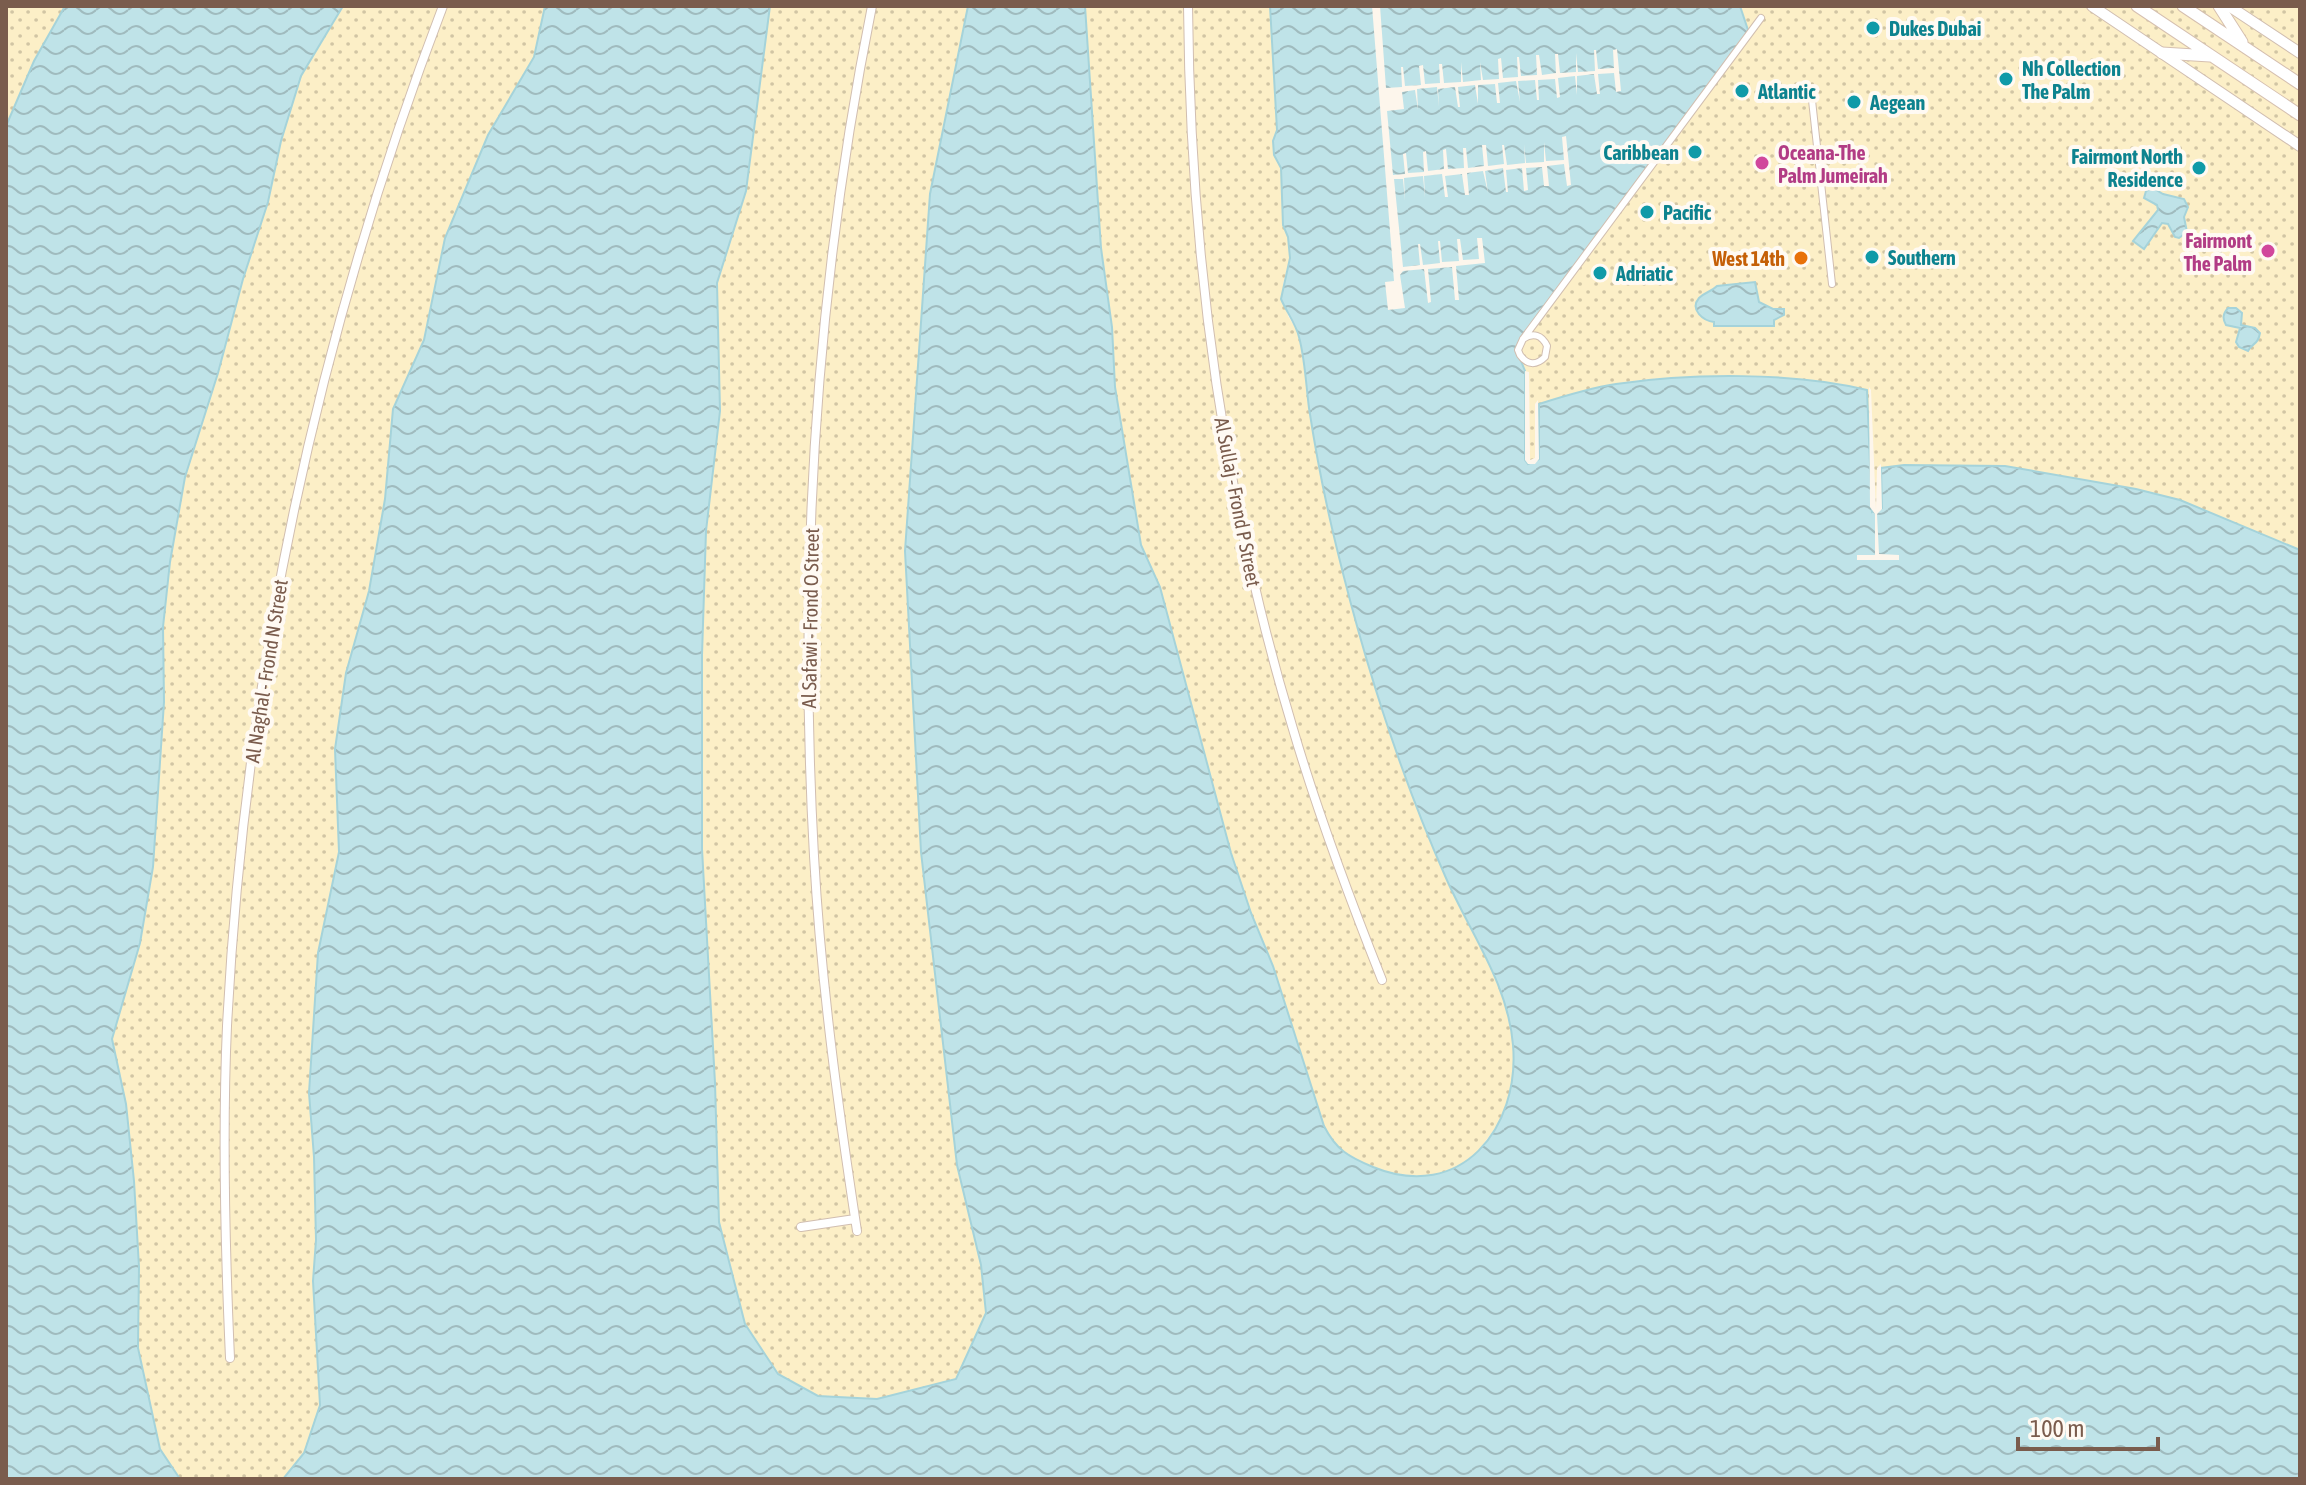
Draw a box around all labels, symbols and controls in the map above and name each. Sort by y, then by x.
place label: Dukes Dubai [1889,17,1981,40]
marker: Dukes Dubai [1864,19,1882,37]
place label: Nh Collection The Palm [2022,57,2121,103]
marker: Nh Collection The Palm [1997,70,2015,88]
place label: Atlantic [1757,80,1816,103]
marker: Atlantic [1733,82,1751,100]
place label: Aegean [1869,91,1925,114]
marker: Aegean [1845,93,1863,111]
place label: Caribbean [1603,141,1679,164]
place label: Oceana-The Palm Jumeirah [1778,141,1888,187]
marker: Caribbean [1686,143,1704,161]
place label: Fairmont North Residence [2071,145,2183,191]
marker: Oceana-The Palm Jumeirah [1753,154,1771,172]
marker: Fairmont North Residence [2190,159,2208,177]
place label: Pacific [1663,201,1712,224]
marker: Pacific [1638,203,1656,221]
place label: Fairmont The Palm [2184,229,2252,275]
marker: Fairmont The Palm [2259,242,2277,260]
place label: Southern [1888,246,1956,269]
place label: West 14th [1711,247,1785,270]
marker: Southern [1863,248,1881,266]
marker: West 14th [1792,249,1810,267]
place label: Adriatic [1615,262,1673,285]
marker: Adriatic [1591,264,1609,282]
street label: Al Sullaj - Frond P Street [1210,415,1266,589]
street label: Al Safawi - Frond O Street [797,527,823,708]
street label: Al Naghal - Frond N Street [240,577,292,764]
scale bar [2018,1401,2158,1451]
text: 100 m [2030,1415,2084,1442]

